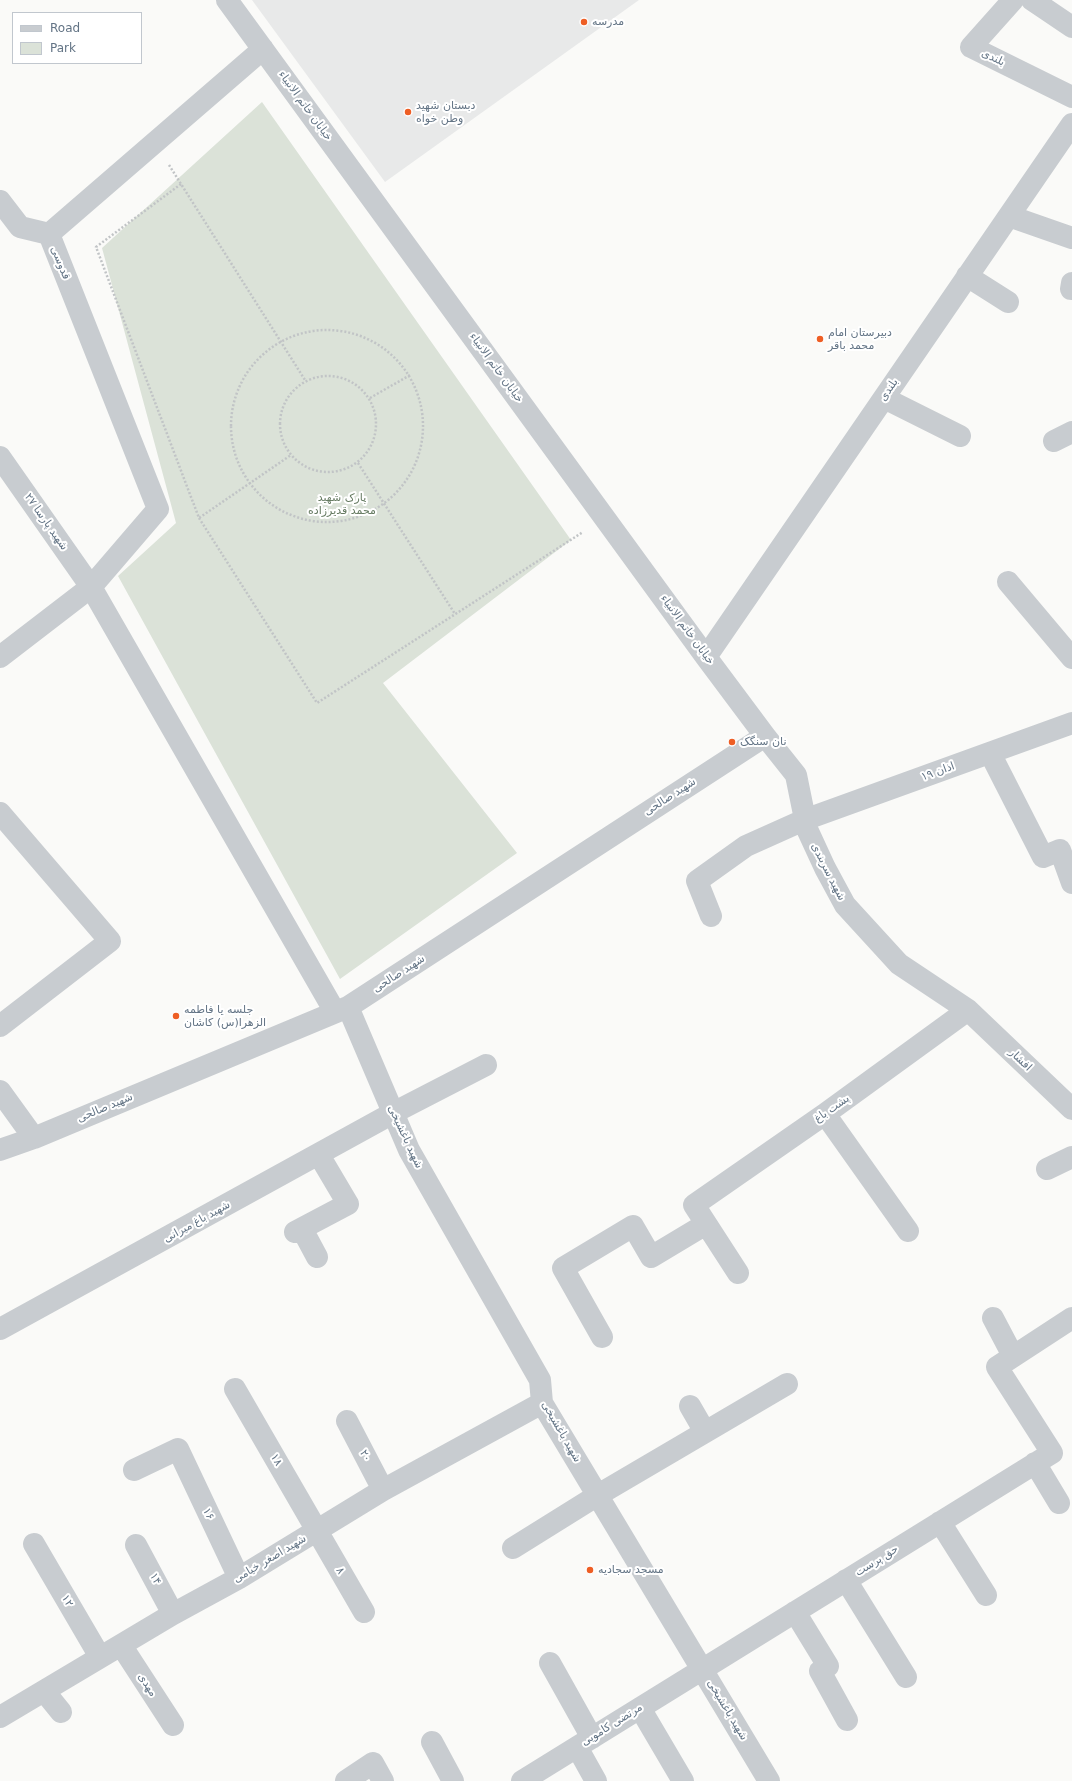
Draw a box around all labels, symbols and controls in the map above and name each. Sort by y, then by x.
legend [12,12,142,64]
place label: مدرسه [592,15,624,29]
marker: مدرسه [579,17,589,27]
text: Road [50,21,80,35]
text: Park [50,41,76,55]
street label: بلندی [979,47,1007,69]
street label: خیابان خاتم الانبیاء [275,69,335,143]
place label: دبستان شهید وطن خواه [416,99,475,125]
marker: دبستان شهید وطن خواه [403,107,413,117]
street label: قدوسی [47,244,73,282]
place label: دبیرستان امام محمد باقر [828,326,892,352]
street label: خیابان خاتم الانبیاء [466,331,526,405]
marker: دبیرستان امام محمد باقر [815,334,825,344]
street label: بلندی [877,376,901,404]
street label: شهید پارسا ۲۷ [22,491,70,553]
park label: پارک شهید محمد قدیرزاده [308,491,376,517]
street label: خیابان خاتم الانبیاء [657,593,717,667]
place label: نان سنگک [740,735,786,749]
marker: نان سنگک [727,737,737,747]
street label: اذان ۱۹ [920,760,956,784]
street label: شهید صالحی [642,775,698,819]
street label: شهید سربندی [808,841,848,903]
street label: شهید صالحی [371,952,427,996]
place label: جلسه یا فاطمه الزهرا(س) کاشان [184,1003,266,1029]
marker: جلسه یا فاطمه الزهرا(س) کاشان [171,1011,181,1021]
street label: افشار [1006,1046,1034,1074]
street label: شهید صالحی [75,1090,135,1126]
street label: پشت باغ [812,1092,852,1126]
street label: شهید باغشیخی [385,1103,425,1171]
street label: شهید باغ میرانی [161,1198,233,1246]
street label: شهید باغشیخی [538,1399,584,1465]
street label: ۲۰ [356,1448,374,1464]
street label: ۱۸ [267,1452,285,1468]
street label: ۱۶ [199,1506,217,1522]
street label: شهید اصغر خیامی [231,1532,309,1586]
street label: حق پرست [853,1543,901,1579]
place label: مسجد سجادیه [598,1563,664,1577]
street label: ۸ [333,1565,347,1577]
marker: مسجد سجادیه [585,1565,595,1575]
street label: ۱۴ [146,1571,164,1587]
street label: ۱۲ [58,1593,76,1609]
street label: مهدی [135,1671,159,1699]
street label: شهید باغشیخی [704,1677,750,1743]
street label: مرتضی کامویی [579,1701,645,1749]

